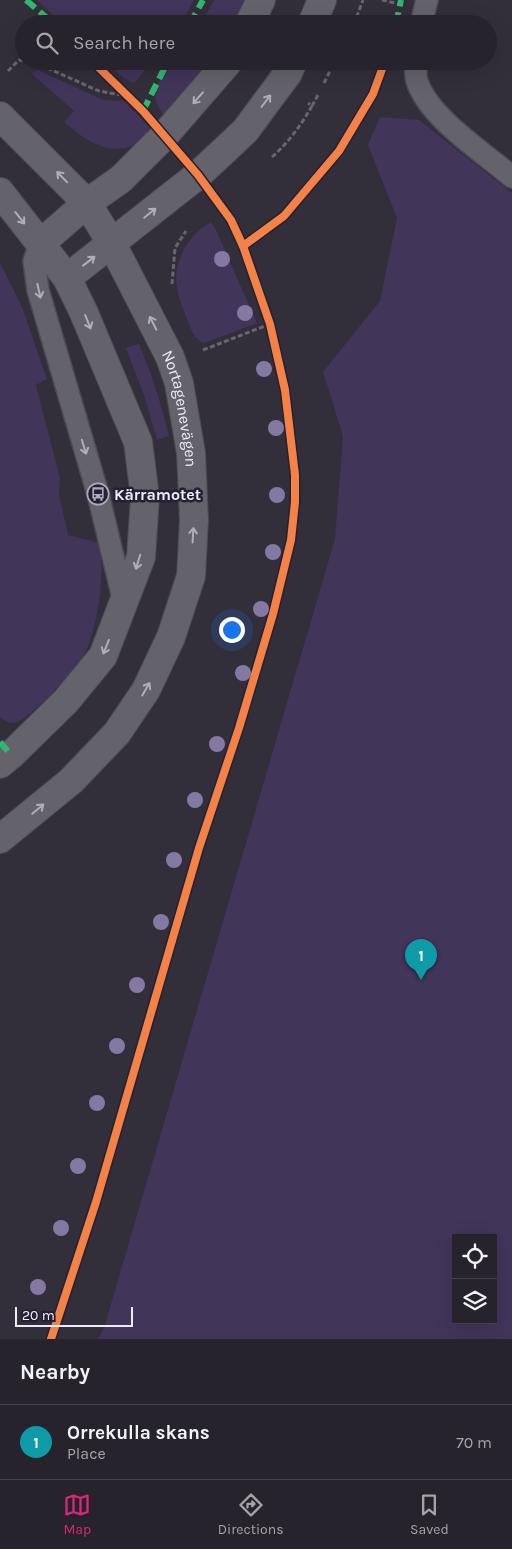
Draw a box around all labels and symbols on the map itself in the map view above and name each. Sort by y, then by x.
one-way arrow [192,92,203,105]
one-way arrow [261,95,272,108]
one-way arrow [56,171,68,183]
one-way arrow [143,208,156,219]
one-way arrow [15,211,25,225]
one-way arrow [82,256,96,266]
one-way arrow [34,282,44,298]
one-way arrow [84,314,93,330]
one-way arrow [148,316,158,331]
street label: Nortagenevägen [158,347,201,467]
one-way arrow [80,438,89,454]
bus stop icon: Kärramotet [86,482,110,506]
place label: Kärramotet [114,485,201,504]
one-way arrow [188,528,197,544]
one-way arrow [133,553,143,569]
your location [219,617,245,643]
one-way arrow [101,639,110,654]
one-way arrow [141,681,151,696]
one-way arrow [31,803,44,814]
pin: 1 [405,939,437,980]
scale bar [15,1304,132,1327]

